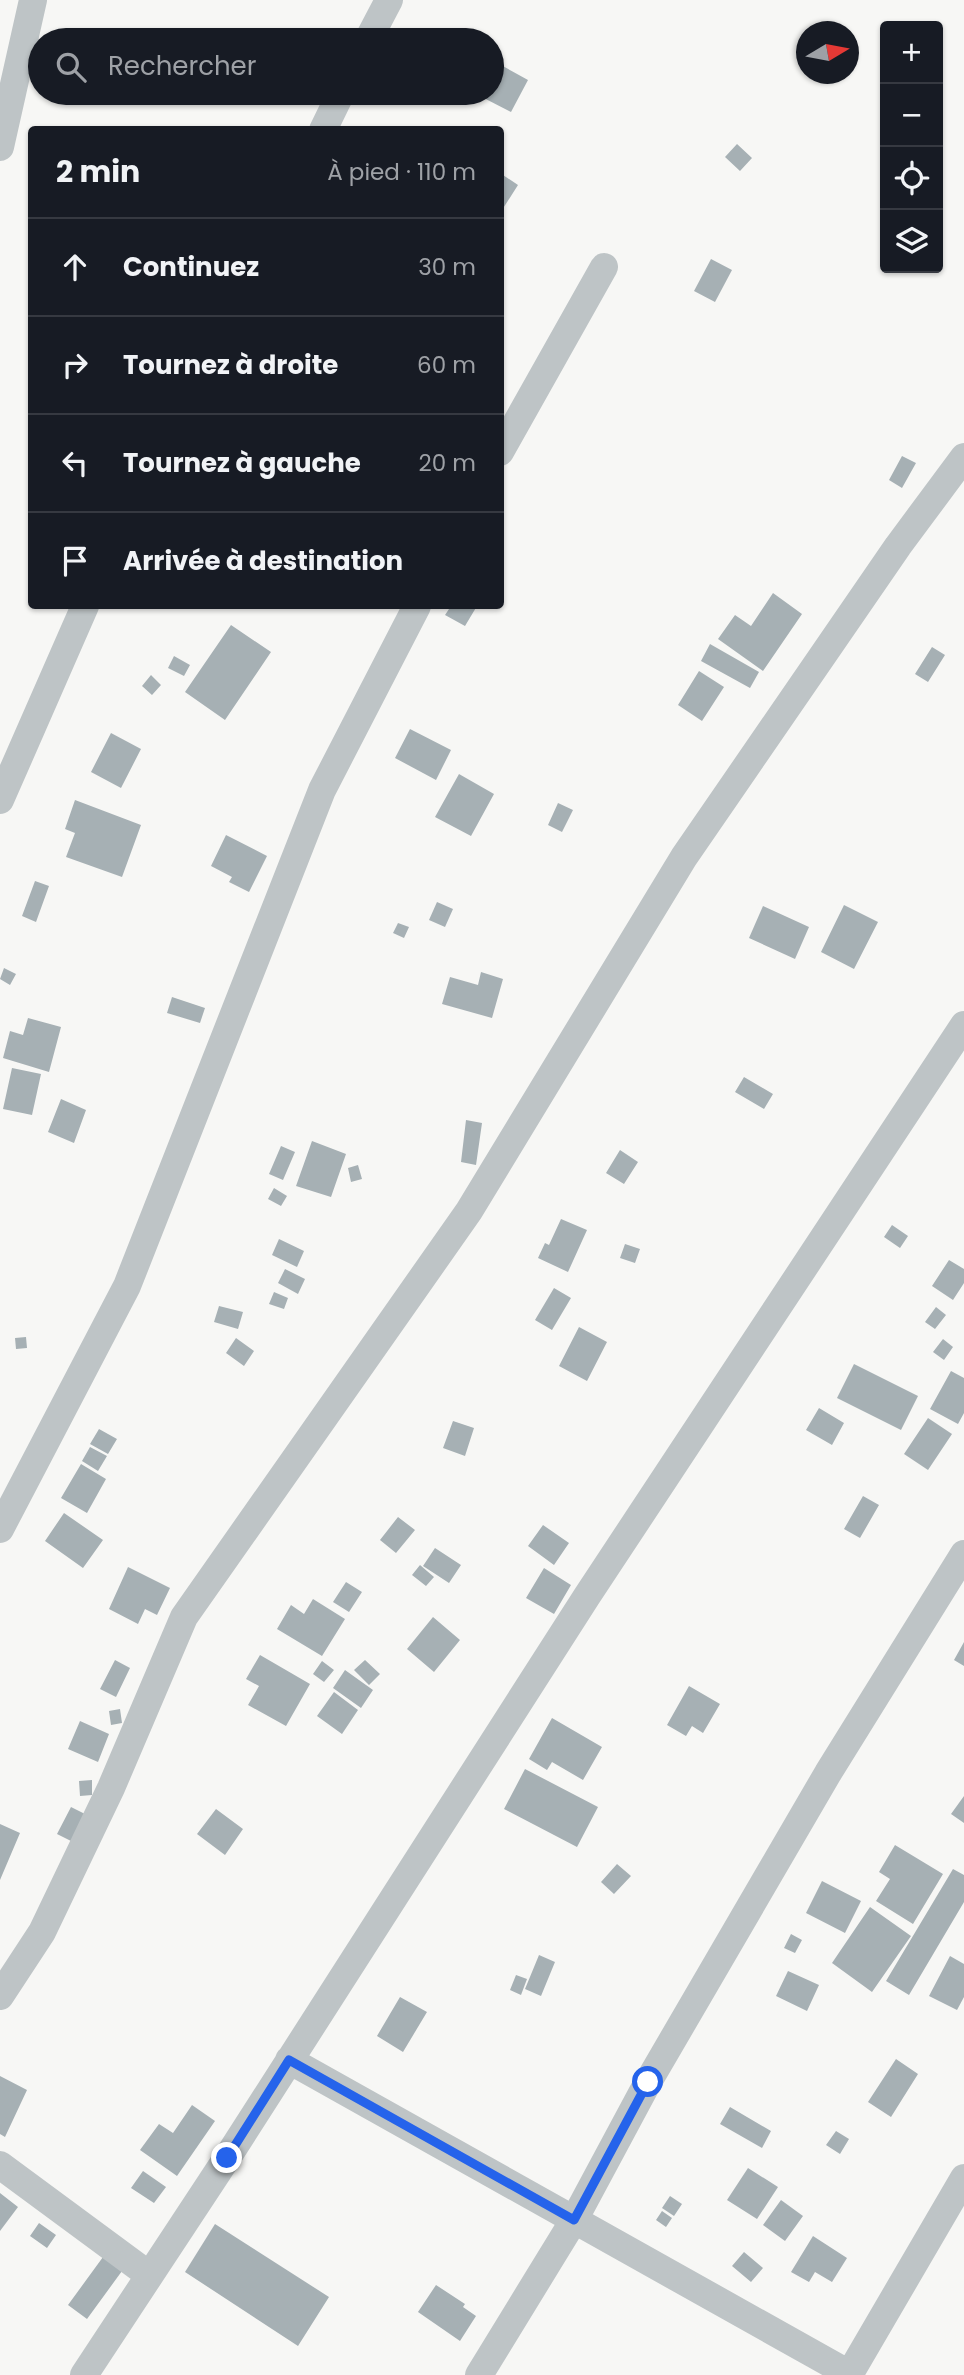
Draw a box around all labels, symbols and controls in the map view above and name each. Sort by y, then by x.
north arrow [796,21,859,84]
map controls [880,21,943,273]
button: + [880,21,943,84]
search box [28,28,504,105]
icon: search [52,48,90,86]
text: Rechercher [108,48,256,84]
button: − [880,84,943,147]
button: locate [880,147,943,210]
text: 2 min [56,150,140,193]
text: À pied · 110 m [327,156,476,188]
button: layers [880,210,943,273]
icon: ahead [56,248,94,286]
text: Continuez [123,249,259,285]
text: 30 m [418,251,476,283]
icon: right [56,346,94,384]
text: Tournez à droite [123,347,338,383]
text: 60 m [417,349,476,381]
icon: left [56,444,94,482]
text: Tournez à gauche [123,445,361,481]
text: 20 m [418,447,476,479]
icon: arrive [56,542,94,580]
text: Arrivée à destination [123,543,403,579]
route start [632,2066,663,2097]
route end [211,2142,242,2173]

